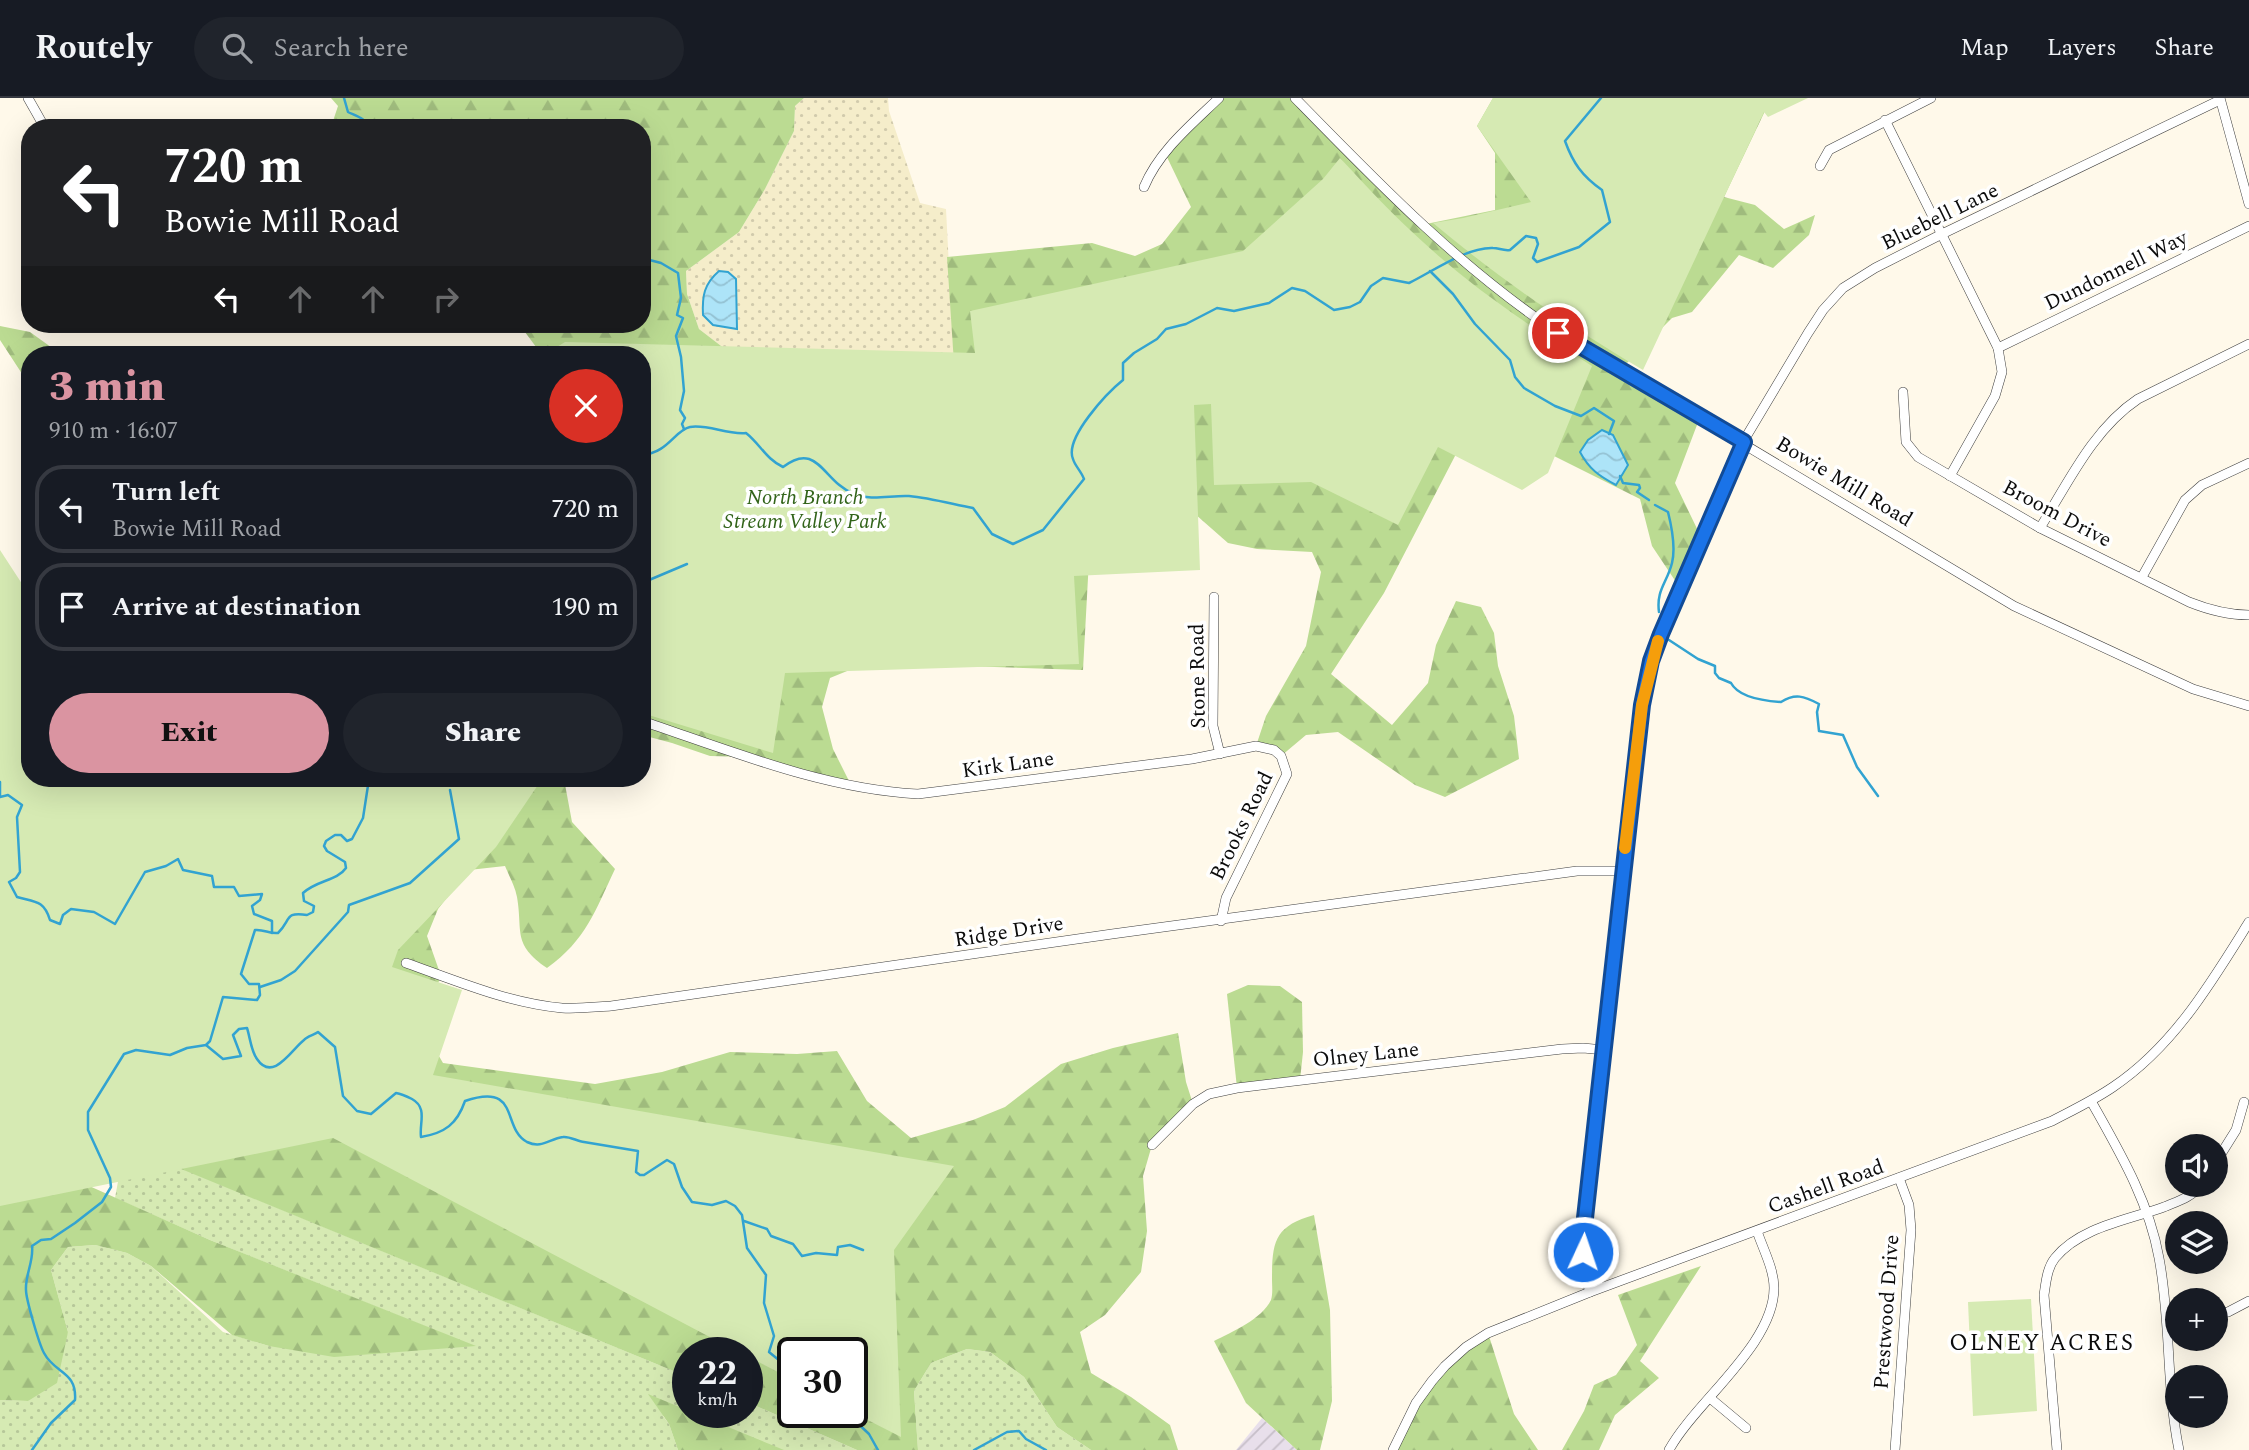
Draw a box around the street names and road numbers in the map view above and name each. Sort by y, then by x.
street label: Bluebell Lane [1876,175,2004,259]
street label: Dundonnell Way [2039,222,2194,320]
street label: Bowie Mill Road [1769,428,1919,536]
street label: Broom Drive [1997,472,2117,556]
street label: Stone Road [1181,623,1215,729]
street label: Kirk Lane [960,743,1056,787]
street label: Brooks Road [1202,766,1282,886]
street label: Ridge Drive [952,908,1066,956]
street label: Olney Lane [1311,1034,1421,1076]
street label: Cashell Road [1763,1151,1889,1223]
street label: Prestwood Drive [1866,1234,1908,1390]

